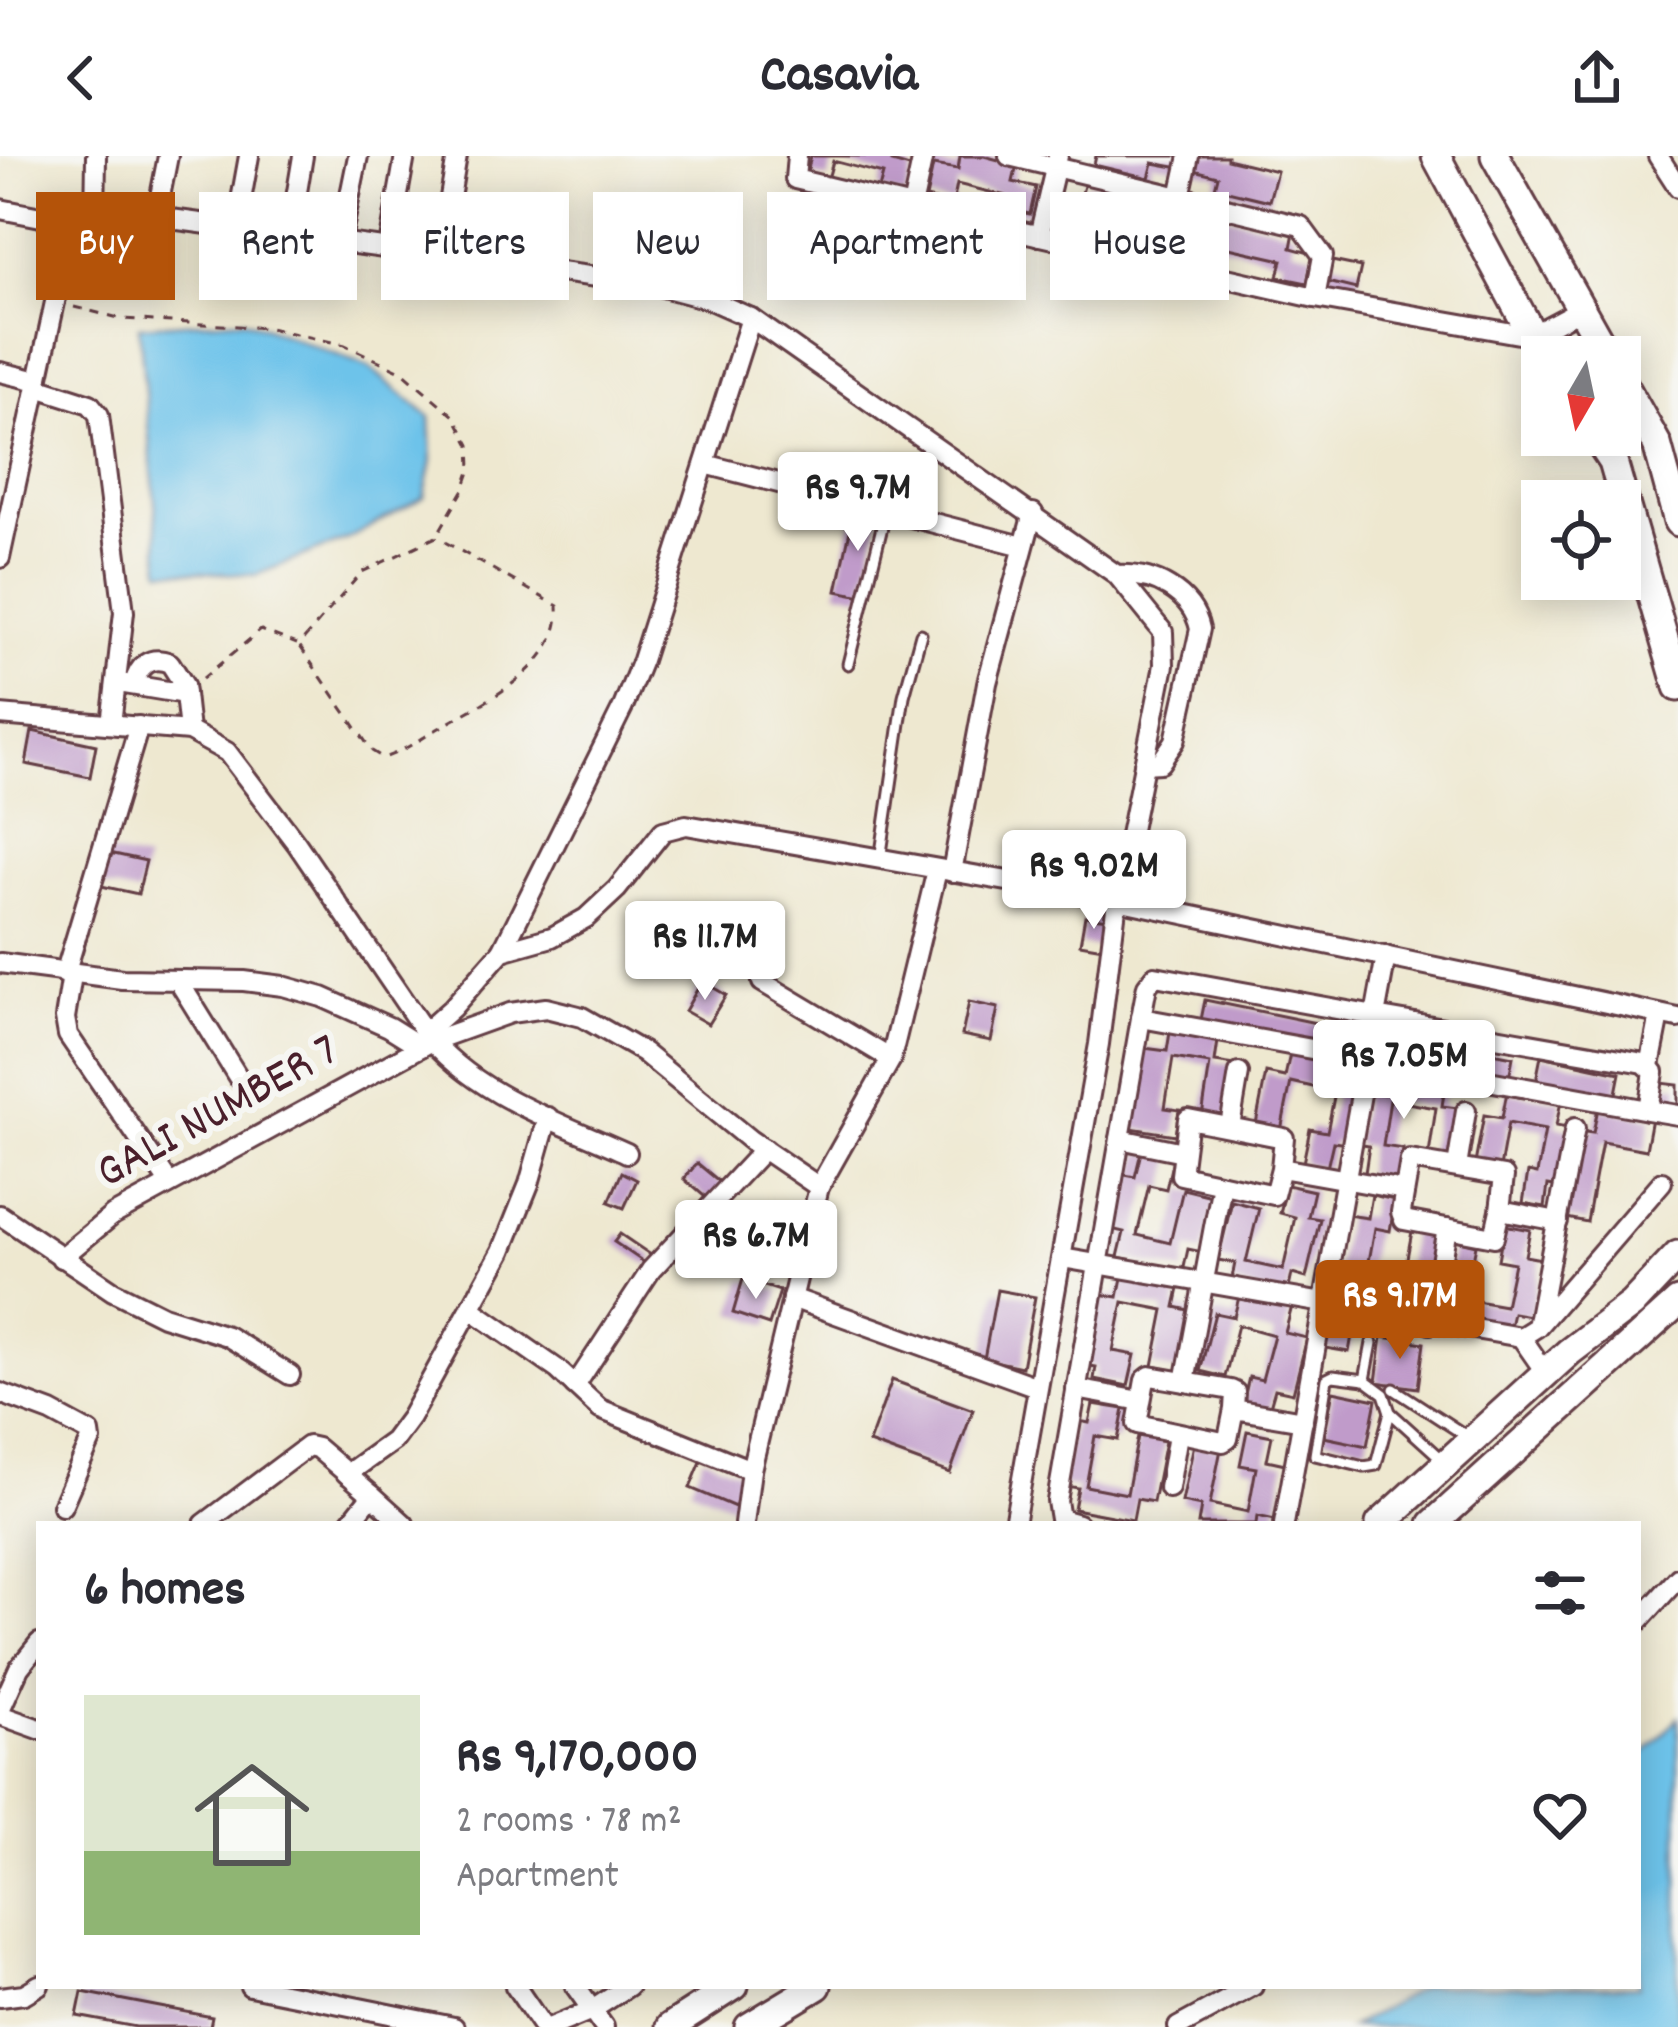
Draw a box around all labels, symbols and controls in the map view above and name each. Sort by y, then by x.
text: Casavia [760,40,918,117]
icon: back [48,45,114,111]
icon: share [1564,45,1630,111]
chip: Buy [36,192,175,300]
chip: Rent [199,192,357,300]
chip: Filters [381,192,569,300]
chip: New [593,192,743,300]
chip: Apartment [767,192,1026,300]
chip: House [1050,192,1229,300]
north arrow [1521,336,1641,456]
map controls [1521,336,1641,600]
pin: Rs 9.7M [747,452,969,554]
text: Rs 9.7M [805,463,911,518]
button: locate [1521,480,1641,600]
pin: Rs 9.02M [970,830,1218,932]
text: Rs 9.02M [1029,841,1159,896]
pin: Rs 11.7M [581,901,829,1003]
text: Rs 11.7M [652,912,758,967]
street label: GALI NUMBER 7 [85,1019,353,1209]
pin: Rs 7.05M [1280,1020,1528,1122]
text: Rs 7.05M [1340,1031,1468,1086]
pin: Rs 6.7M [645,1200,867,1302]
text: Rs 6.7M [702,1211,810,1266]
pin: Rs 9.17M [1276,1260,1524,1362]
text: Rs 9.17M [1342,1271,1458,1326]
text: 6 homes [84,1557,246,1629]
icon: filters [1527,1560,1593,1626]
text: Rs 9,170,000 [456,1724,699,1796]
icon: home [180,1743,324,1887]
icon: heart [1527,1782,1593,1848]
text: 2 rooms · 78 m² [456,1796,682,1851]
text: Apartment [456,1851,619,1906]

